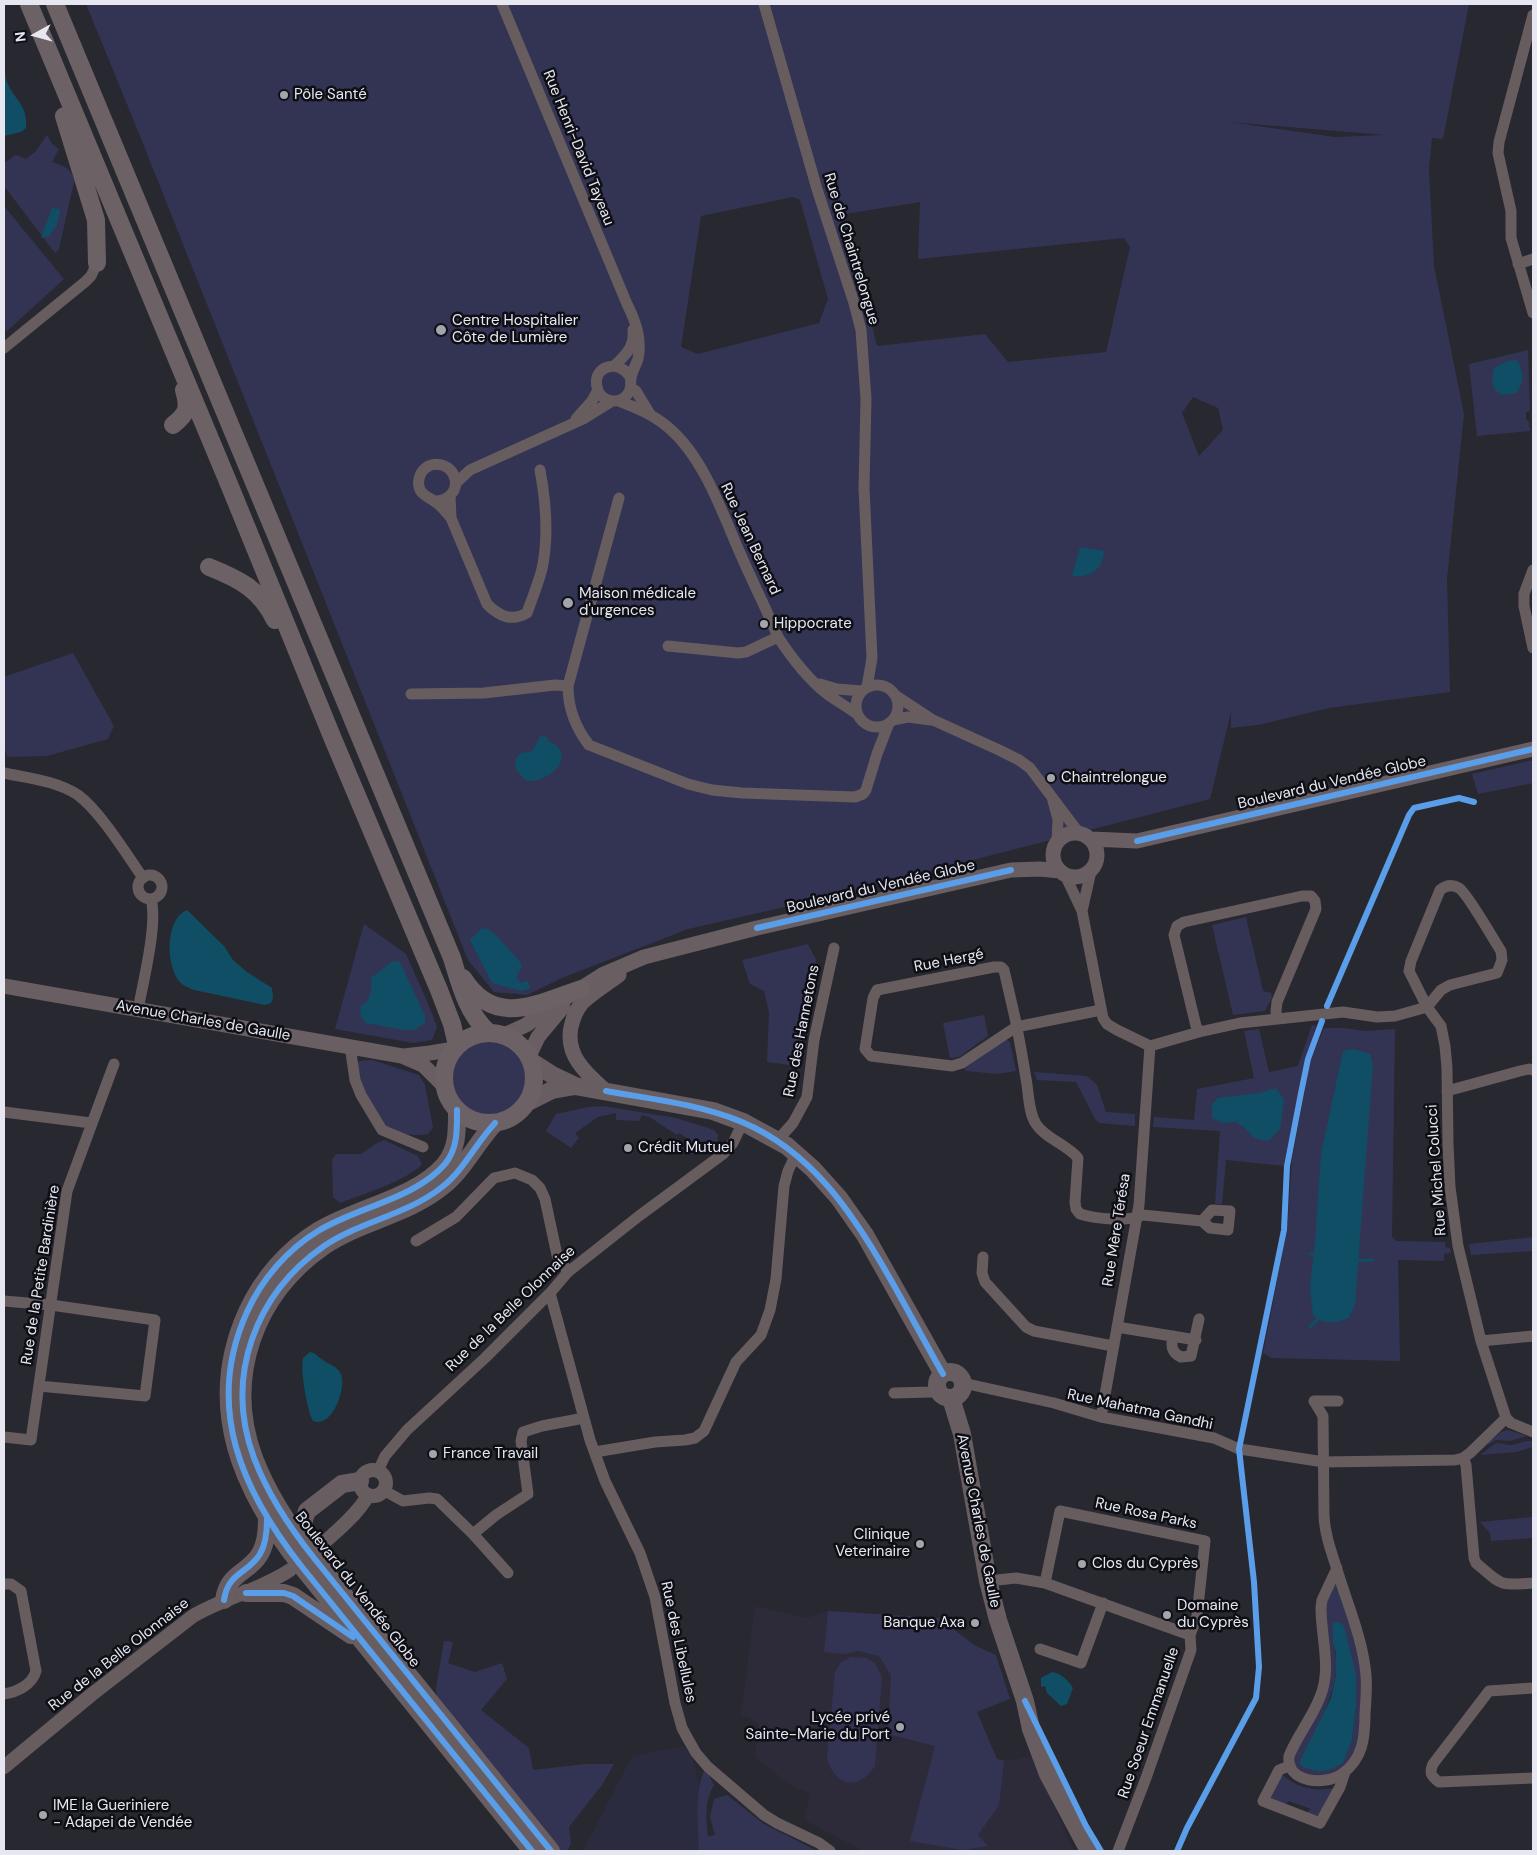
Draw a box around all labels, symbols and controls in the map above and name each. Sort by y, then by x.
north arrow [10,10,60,60]
text: N [11,31,30,43]
street label: Rue Henri-David Tayeau [539,68,617,228]
place label: Pôle Santé [294,86,367,104]
marker: Pôle Santé [278,89,290,101]
street label: Rue de Chaintrelongue [819,171,883,327]
place label: Centre Hospitalier Côte de Lumière [452,312,578,347]
marker: Centre Hospitalier Côte de Lumière [434,323,448,337]
street label: Rue Jean Bernard [716,480,784,598]
place label: Maison médicale d'urgences [579,585,696,620]
marker: Maison médicale d'urgences [561,596,575,610]
place label: Hippocrate [774,615,852,633]
marker: Hippocrate [758,618,770,630]
street label: Boulevard du Vendée Globe [1236,753,1428,813]
place label: Chaintrelongue [1061,769,1167,787]
marker: Chaintrelongue [1045,772,1057,784]
street label: Boulevard du Vendée Globe [785,857,977,917]
street label: Rue Hergé [913,945,985,977]
street label: Rue des Hannetons [780,964,824,1098]
street label: Avenue Charles de Gaulle [114,997,292,1045]
street label: Rue Michel Colucci [1423,1104,1451,1236]
place label: Crédit Mutuel [638,1139,733,1157]
marker: Crédit Mutuel [622,1142,634,1154]
street label: Rue Mère Térésa [1099,1172,1135,1288]
street label: Rue de la Petite Bardinière [18,1184,64,1366]
street label: Rue de la Belle Olonnaise [443,1242,579,1376]
street label: Rue Mahatma Gandhi [1065,1386,1215,1434]
street label: Avenue Charles de Gaulle [952,1433,1004,1609]
place label: France Travail [443,1445,538,1463]
marker: France Travail [427,1448,439,1460]
street label: Rue Rosa Parks [1093,1494,1199,1534]
street label: Boulevard du Vendée Globe [291,1509,423,1671]
place label: Clinique Veterinaire [835,1526,910,1561]
marker: Clinique Veterinaire [914,1538,926,1550]
place label: Clos du Cyprès [1092,1555,1198,1573]
marker: Clos du Cyprès [1076,1558,1088,1570]
street label: Rue des Libellules [656,1580,700,1704]
street label: Rue de la Belle Olonnaise [45,1595,193,1715]
place label: Domaine du Cyprès [1177,1597,1249,1632]
marker: Domaine du Cyprès [1161,1609,1173,1621]
place label: Banque Axa [883,1614,965,1632]
marker: Banque Axa [969,1617,981,1629]
street label: Rue Soeur Emmanuelle [1115,1645,1183,1801]
place label: Lycée privé Sainte-Marie du Port [746,1709,890,1744]
marker: Lycée privé Sainte-Marie du Port [894,1721,906,1733]
place label: IME la Gueriniere - Adapei de Vendée [53,1797,192,1832]
marker: IME la Gueriniere - Adapei de Vendée [37,1809,49,1821]

